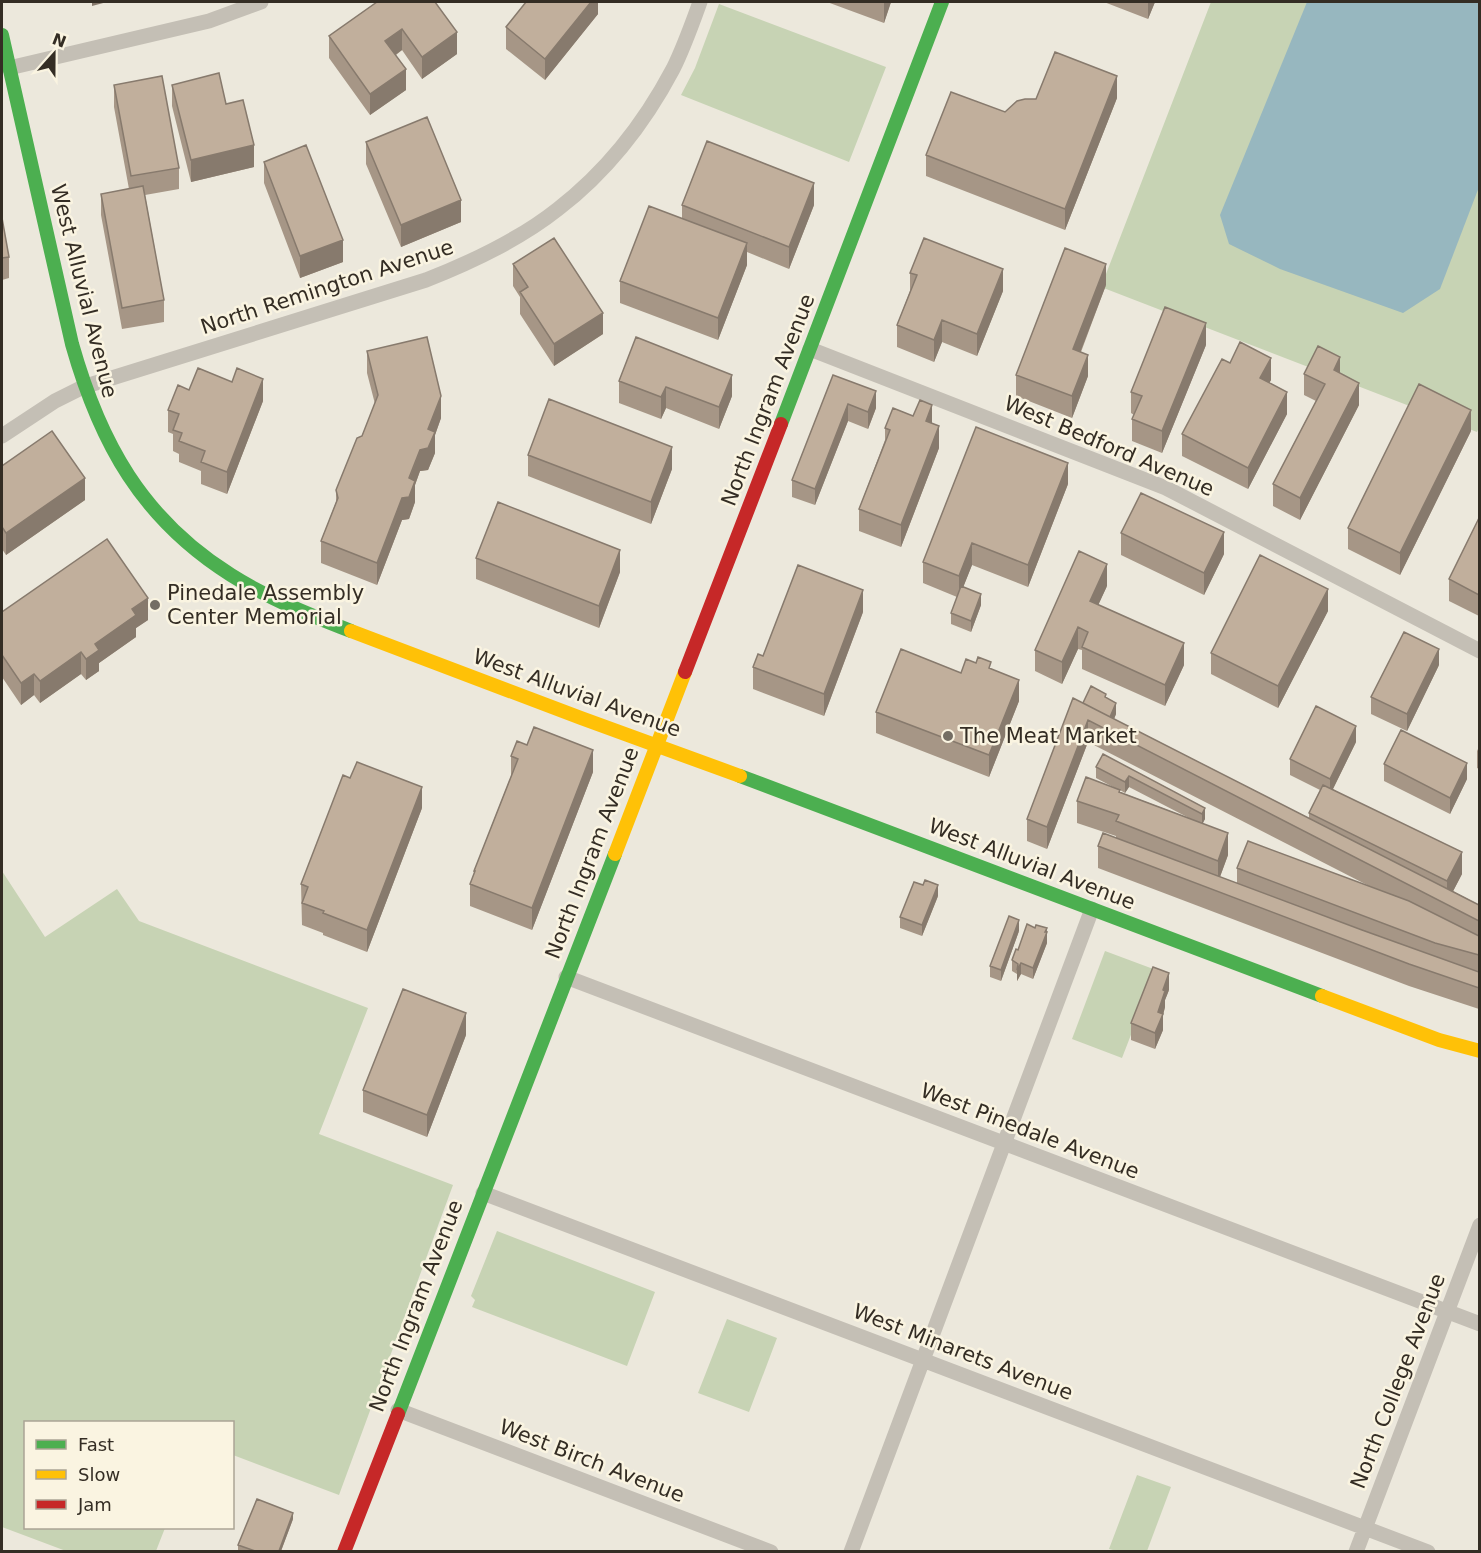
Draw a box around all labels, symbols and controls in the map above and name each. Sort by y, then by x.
north arrow [24,24,84,84]
text: N [50,29,69,52]
street label: West Alluvial Avenue [46,182,122,400]
street label: North Remington Avenue [198,235,456,339]
street label: North Ingram Avenue [716,291,820,509]
street label: West Bedford Avenue [1001,391,1217,501]
place label: Pinedale Assembly Center Memorial [167,581,364,629]
marker: Pinedale Assembly Center Memorial [148,598,162,612]
street label: West Alluvial Avenue [470,644,684,742]
place label: The Meat Market [959,724,1137,748]
marker: The Meat Market [941,729,955,743]
street label: North Ingram Avenue [540,744,644,962]
street label: West Alluvial Avenue [925,813,1139,915]
street label: West Pinedale Avenue [917,1078,1143,1184]
street label: North Ingram Avenue [364,1197,468,1415]
street label: North College Avenue [1346,1270,1450,1492]
street label: West Minarets Avenue [850,1299,1076,1405]
street label: West Birch Avenue [496,1415,688,1507]
legend [24,1421,234,1529]
text: Fast [78,1434,114,1455]
text: Slow [78,1464,120,1485]
text: Jam [77,1494,112,1515]

